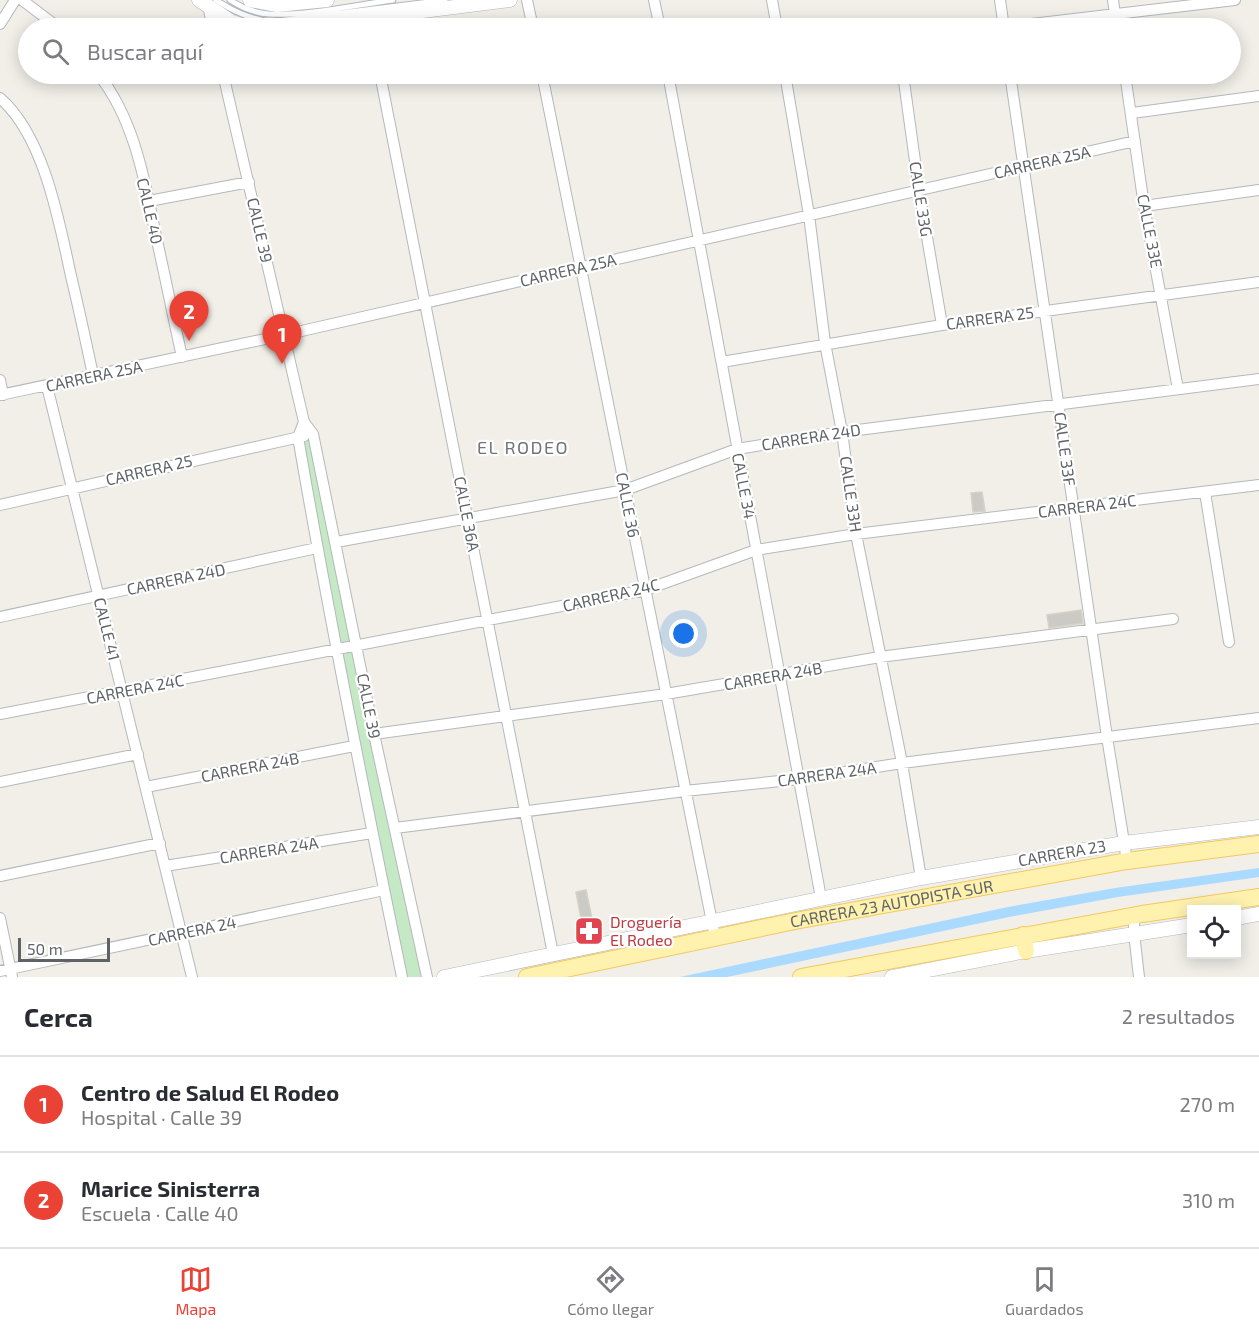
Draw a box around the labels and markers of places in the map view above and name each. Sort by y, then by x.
pin: 2 [170,292,208,341]
pin: 1 [262,314,302,364]
place label: Droguería El Rodeo [610,912,682,949]
pharmacy icon: Droguería El Rodeo [573,915,605,947]

